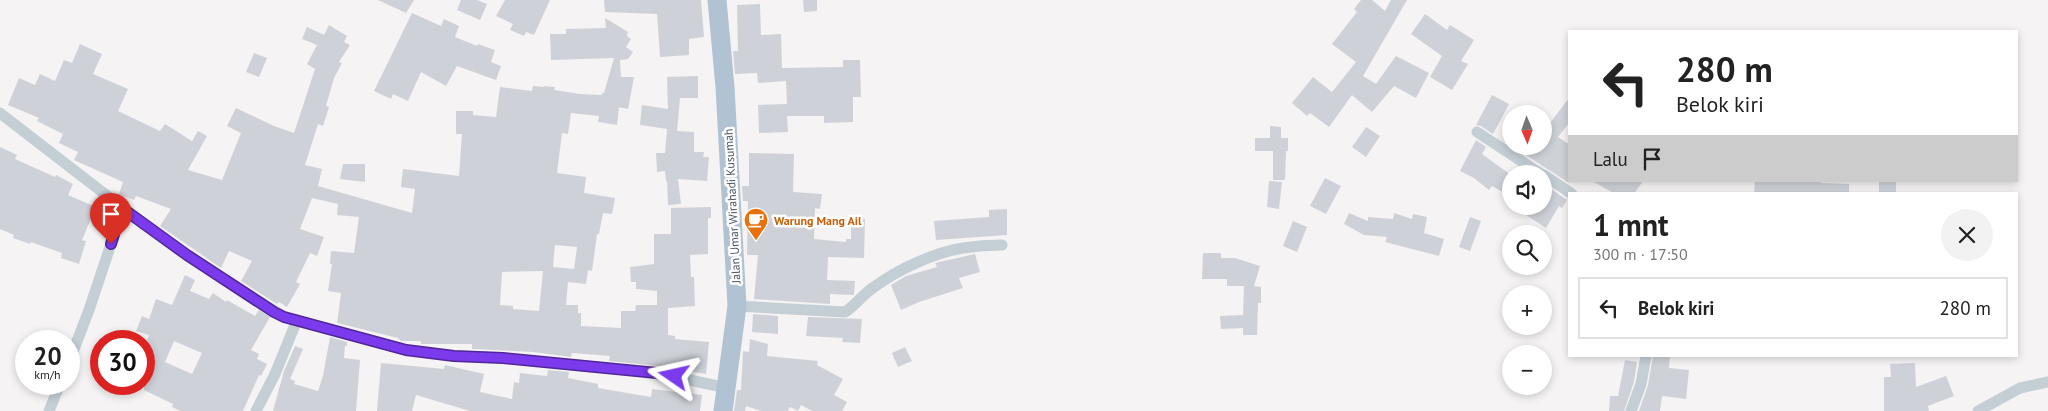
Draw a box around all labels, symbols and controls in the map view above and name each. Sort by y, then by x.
text: 280 m [1676,46,1773,92]
icon: left [1593,50,1658,115]
text: Belok kiri [1676,90,1764,118]
north arrow [1502,105,1552,155]
map controls [1502,105,1552,395]
street label: Jalan Umar Wirahadi Kusumah [720,128,744,285]
icon: arrive [1638,145,1666,173]
text: Lalu [1593,147,1628,171]
button: sound [1502,165,1552,215]
pin [90,193,132,244]
icon: arrive [97,200,125,228]
text: 1 mnt [1593,205,1669,244]
cafe icon: Warung Mang Ail [743,207,769,241]
button: close [1941,209,1993,261]
place label: Warung Mang Ail [774,213,862,228]
button: search [1502,225,1552,275]
text: 300 m · 17:50 [1593,244,1688,264]
button: + [1502,285,1552,335]
icon: left [1595,294,1623,322]
text: Belok kiri [1638,296,1714,320]
text: 280 m [1939,296,1991,320]
speed limit sign: 30 [90,330,155,395]
text: 20 [33,340,62,372]
button: − [1502,345,1552,395]
position arrow [647,349,699,401]
text: km/h [34,367,61,382]

